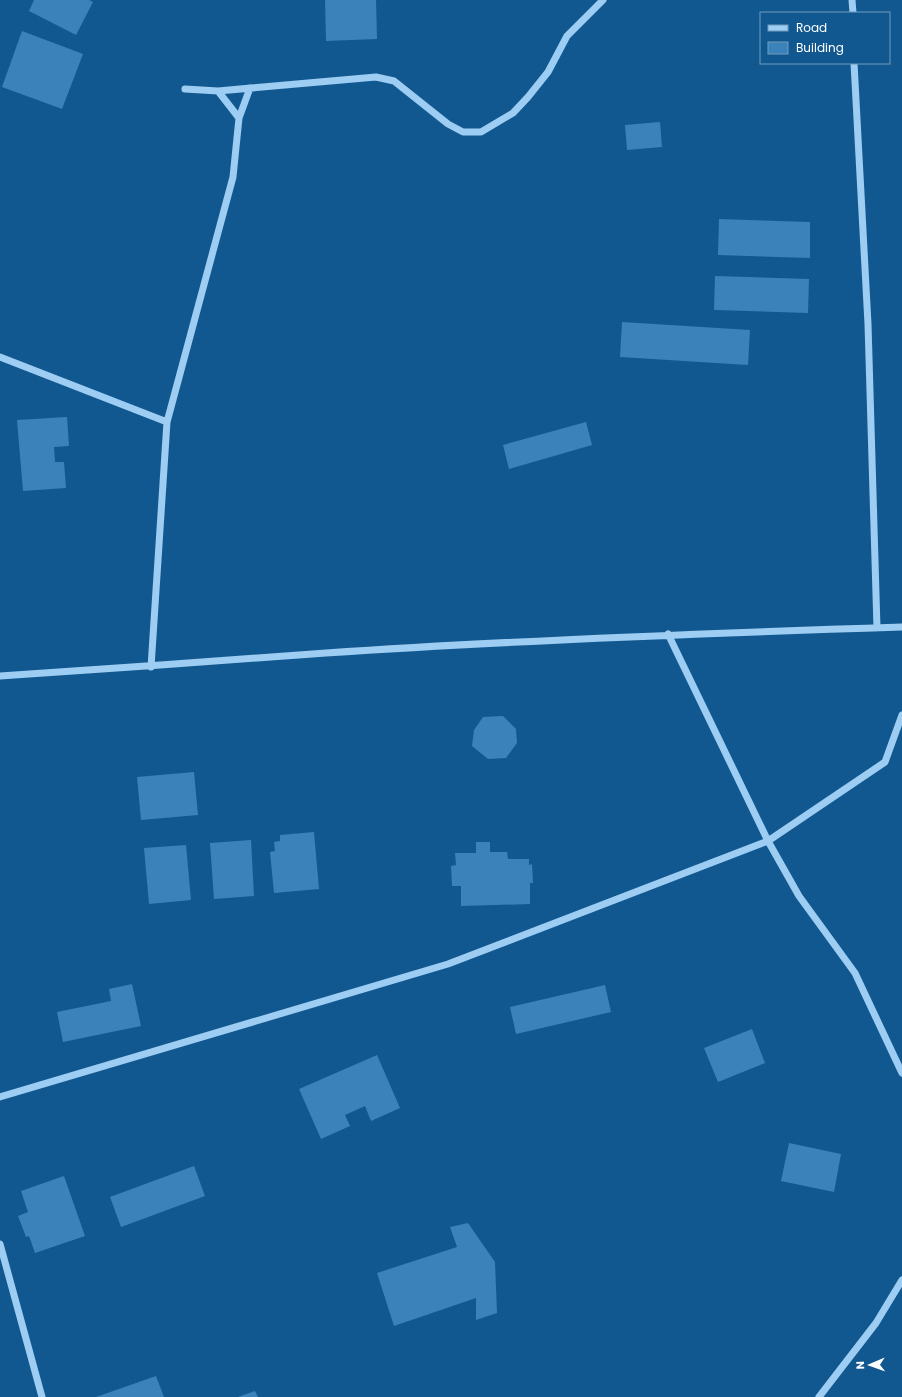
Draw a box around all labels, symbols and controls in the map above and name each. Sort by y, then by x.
legend [760,12,890,64]
text: Road [796,19,827,36]
text: Building [796,39,844,56]
north arrow [850,1345,890,1385]
text: N [852,1361,868,1370]

